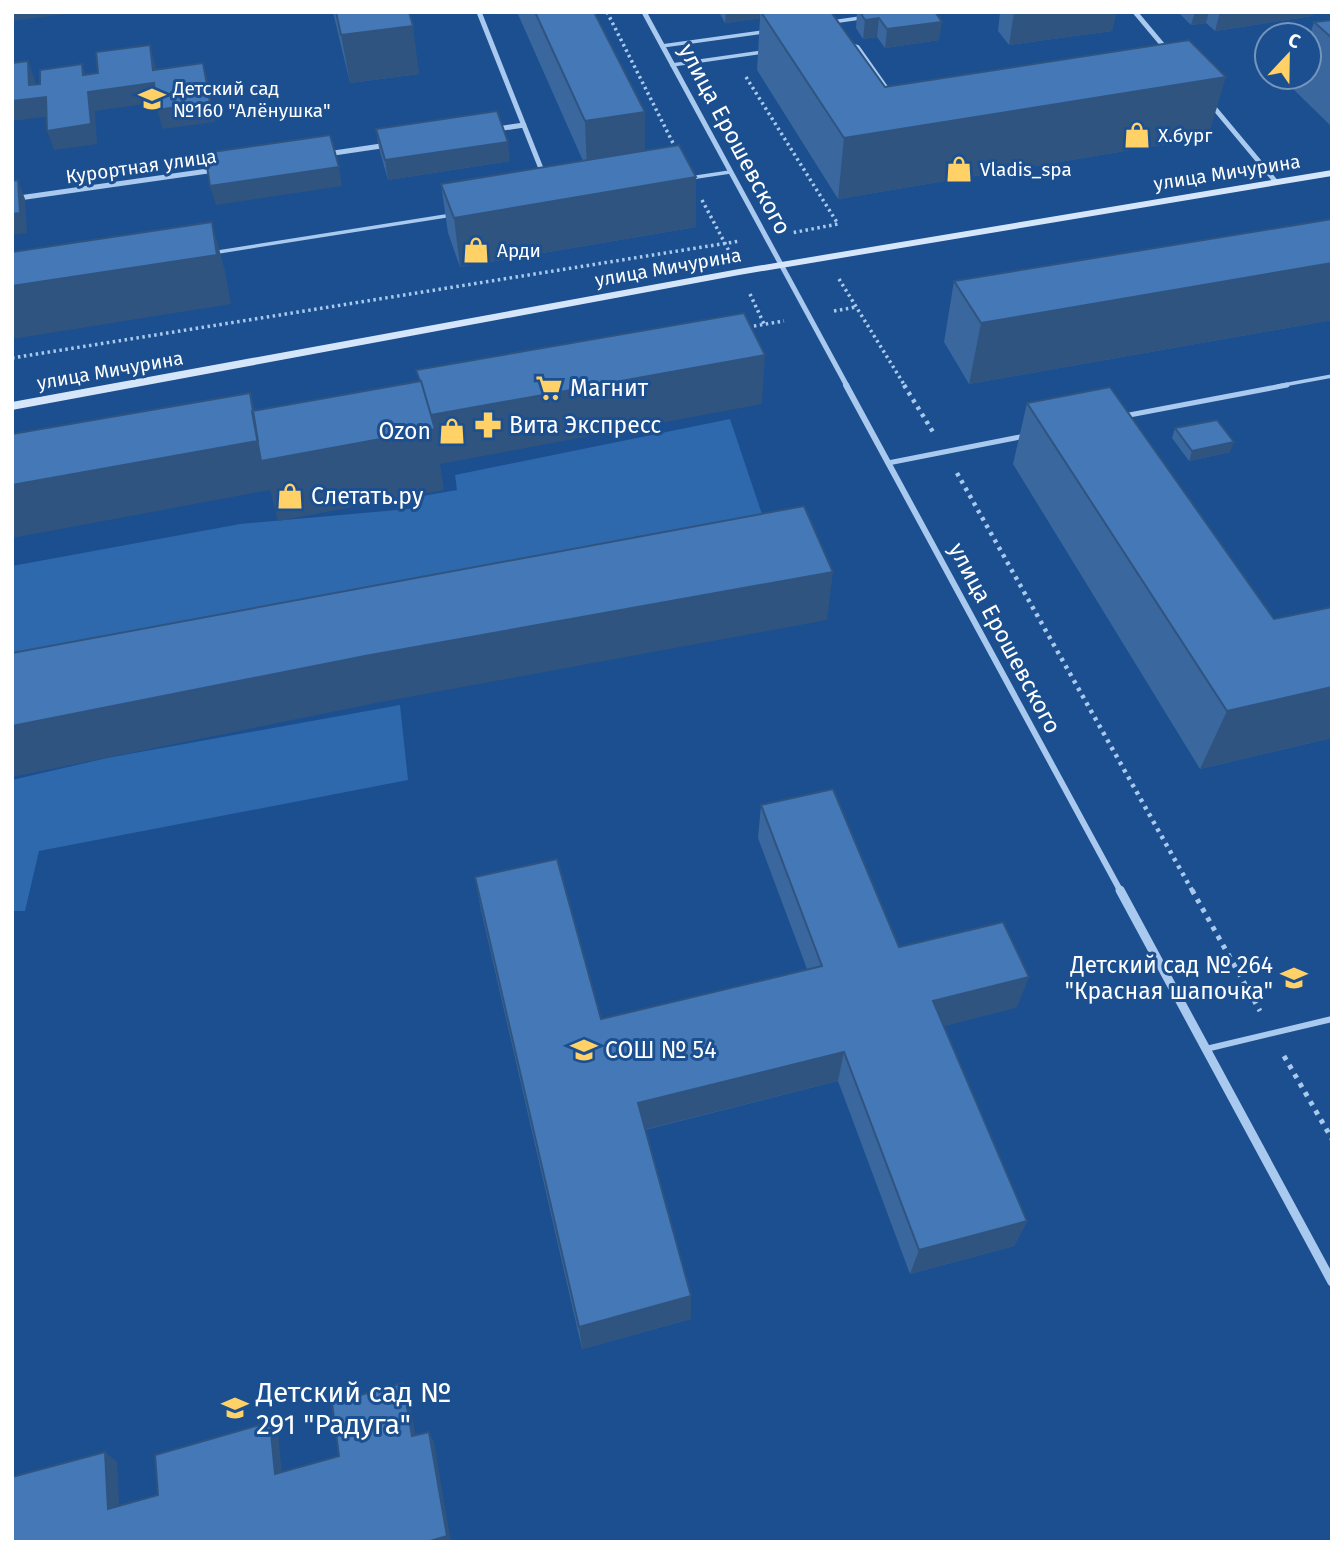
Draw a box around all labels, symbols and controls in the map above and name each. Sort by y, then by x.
north arrow [1253,21,1323,91]
text: С [1285,28,1304,53]
street label: улица Ерошевского [673,39,797,239]
place label: Детский сад №160 "Алёнушка" [172,77,331,122]
school or university icon: Детский сад №160 "Алёнушка" [137,84,167,114]
shop icon: Х.бург [1122,120,1152,150]
place label: Х.бург [1158,124,1213,147]
street label: Курортная улица [64,145,218,188]
street label: улица Мичурина [1152,150,1302,195]
shop icon: Vladis_spa [944,154,974,184]
place label: Vladis_spa [980,158,1072,181]
shop icon: Арди [461,235,491,265]
place label: Арди [497,239,541,262]
street label: улица Мичурина [593,243,743,292]
street label: улица Мичурина [35,346,185,395]
supermarket icon: Магнит [534,373,564,403]
place label: Магнит [570,374,649,402]
pharmacy icon: Вита Экспресс [473,410,503,440]
place label: Вита Экспресс [509,411,661,439]
shop icon: Ozon [437,416,467,446]
place label: Ozon [379,417,431,445]
shop icon: Слетать.ру [275,481,305,511]
place label: Слетать.ру [311,482,424,510]
street label: улица Ерошевского [943,538,1067,738]
place label: Детский сад № 264 "Красная шапочка" [1065,951,1273,1005]
school or university icon: Детский сад № 264 "Красная шапочка" [1279,963,1309,993]
school or university icon: СОШ № 54 [569,1035,599,1065]
place label: СОШ № 54 [605,1036,716,1064]
place label: Детский сад № 291 "Радуга" [255,1376,451,1441]
school or university icon: Детский сад № 291 "Радуга" [220,1393,250,1423]

